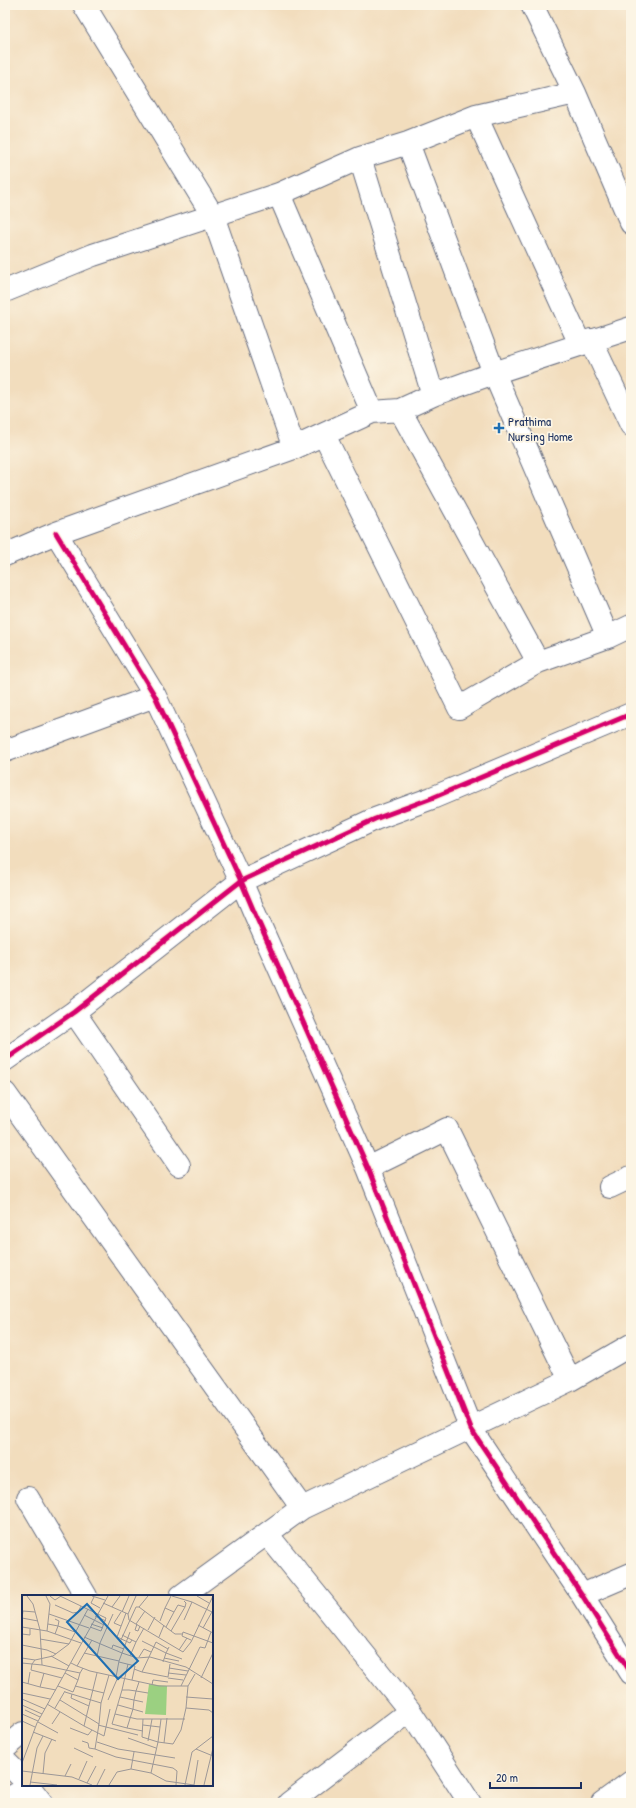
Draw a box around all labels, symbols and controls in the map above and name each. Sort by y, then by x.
place label: Prathima Nursing Home [508,412,573,445]
marker: Prathima Nursing Home [493,422,505,434]
inset map [22,1595,213,1786]
scale bar [490,1764,581,1790]
text: 20 m [496,1769,518,1786]

